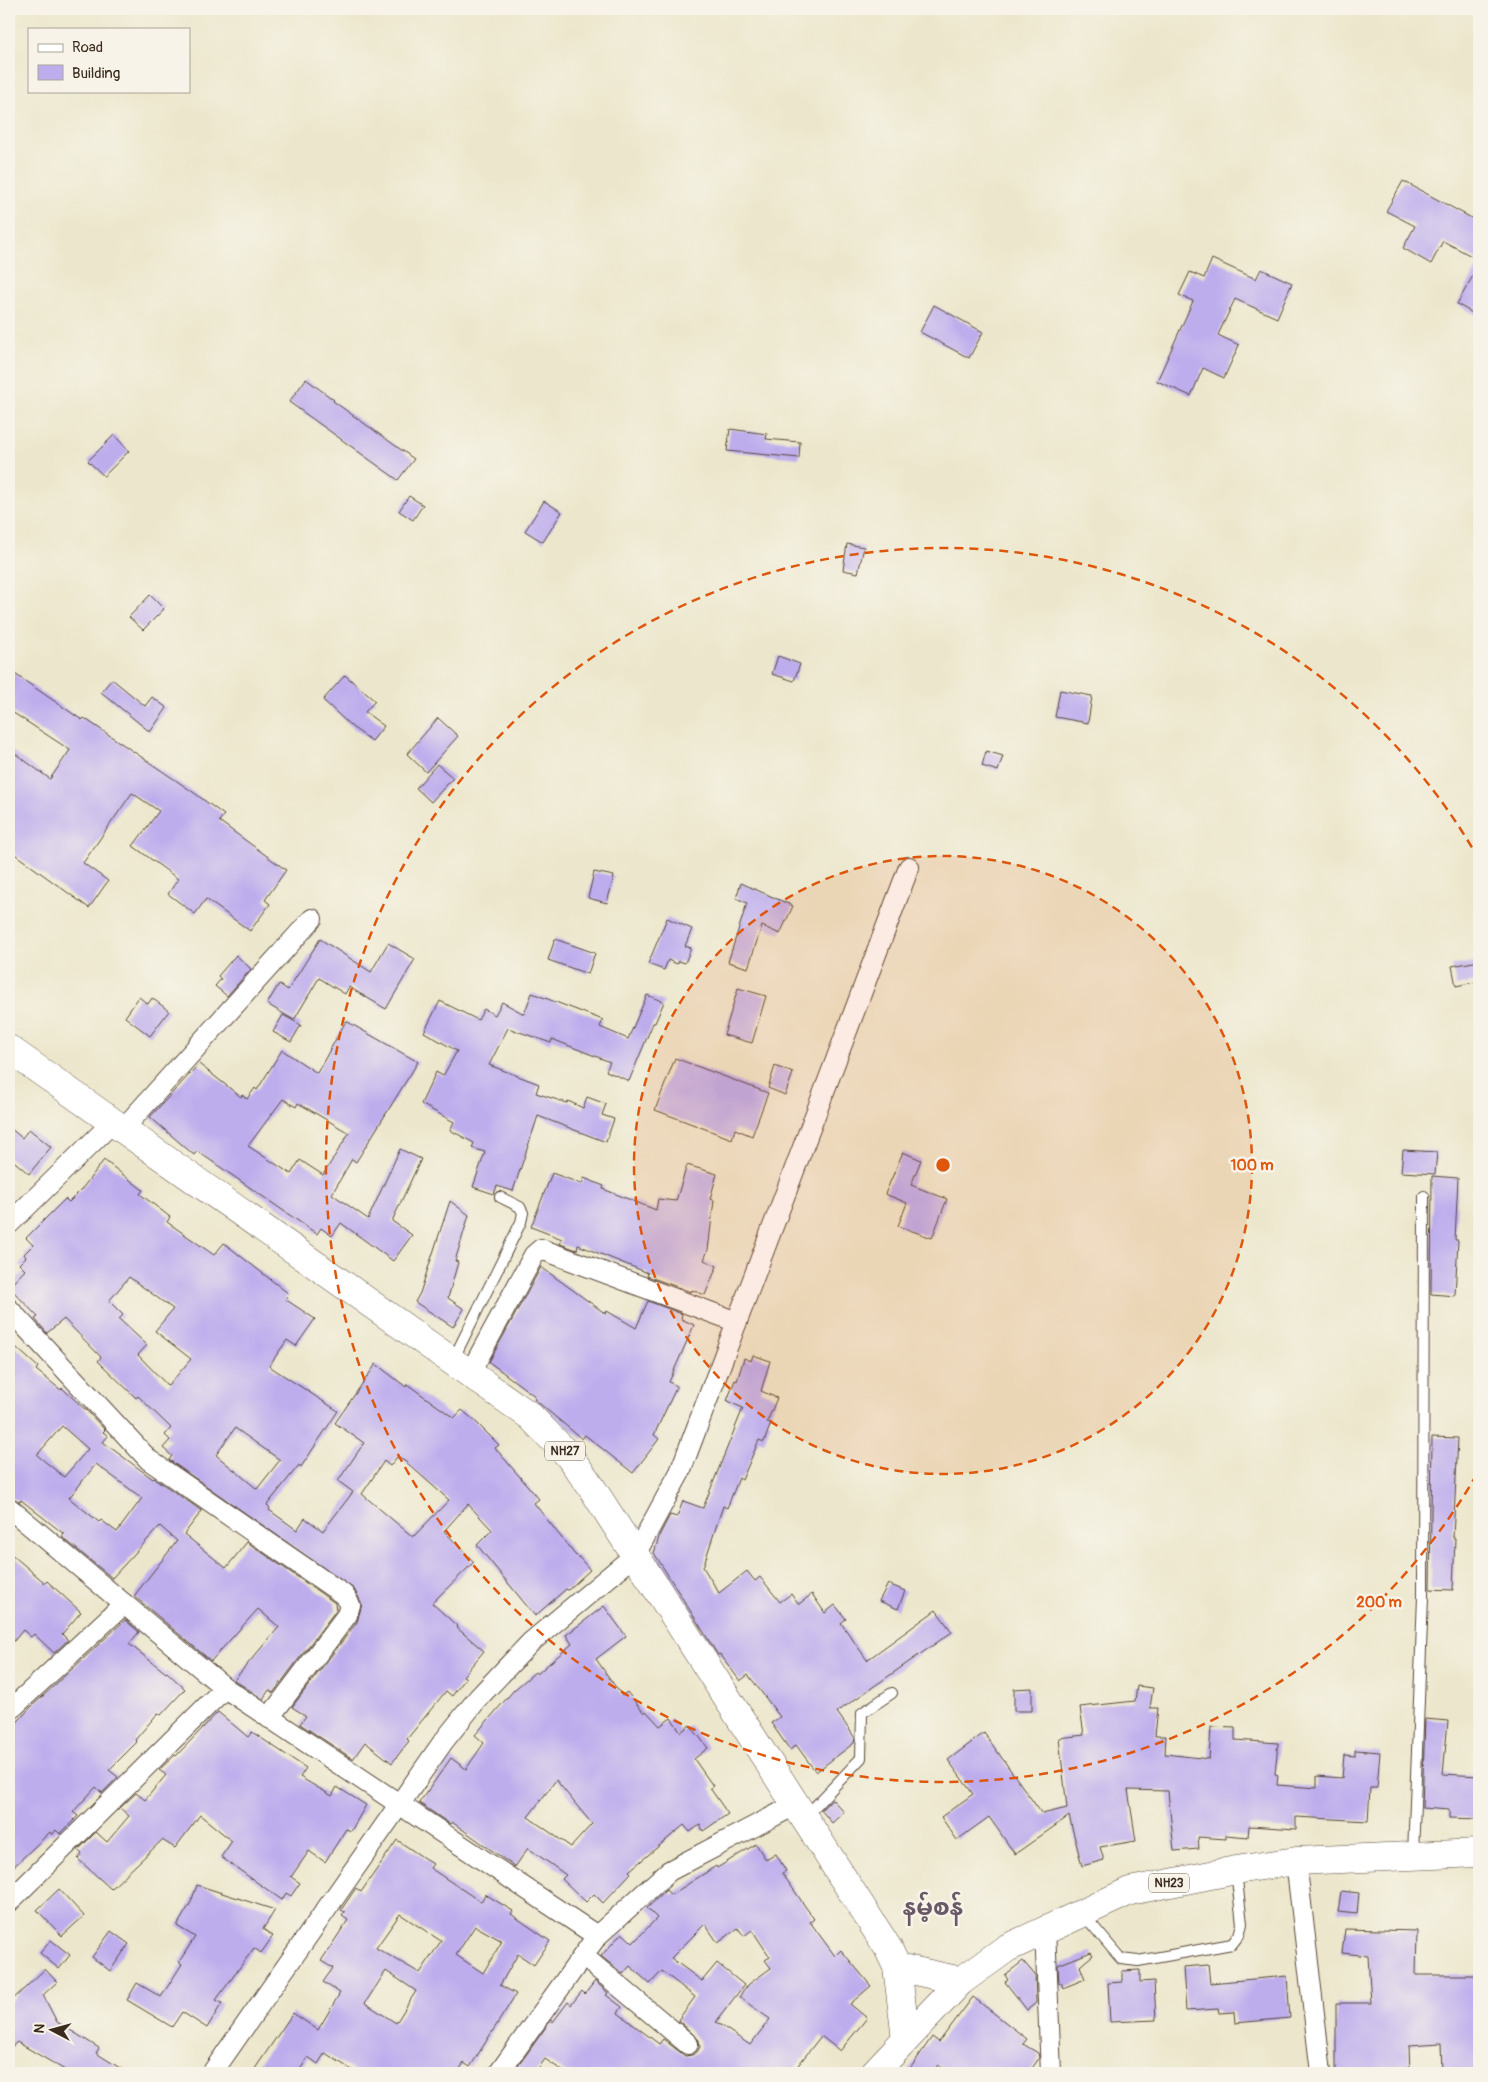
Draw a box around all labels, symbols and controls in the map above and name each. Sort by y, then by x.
legend [28,28,190,92]
text: Road [72,38,103,57]
text: Building [72,64,120,83]
centre of rings [934,1156,952,1174]
text: 100 m [1231,1156,1273,1175]
road number: NH27 [545,1442,585,1460]
text: 200 m [1356,1593,1402,1612]
road number: NH23 [1149,1874,1189,1892]
district label: နမ့်စန် [903,1891,963,1926]
north arrow [28,2004,78,2054]
text: N [31,2023,49,2034]

